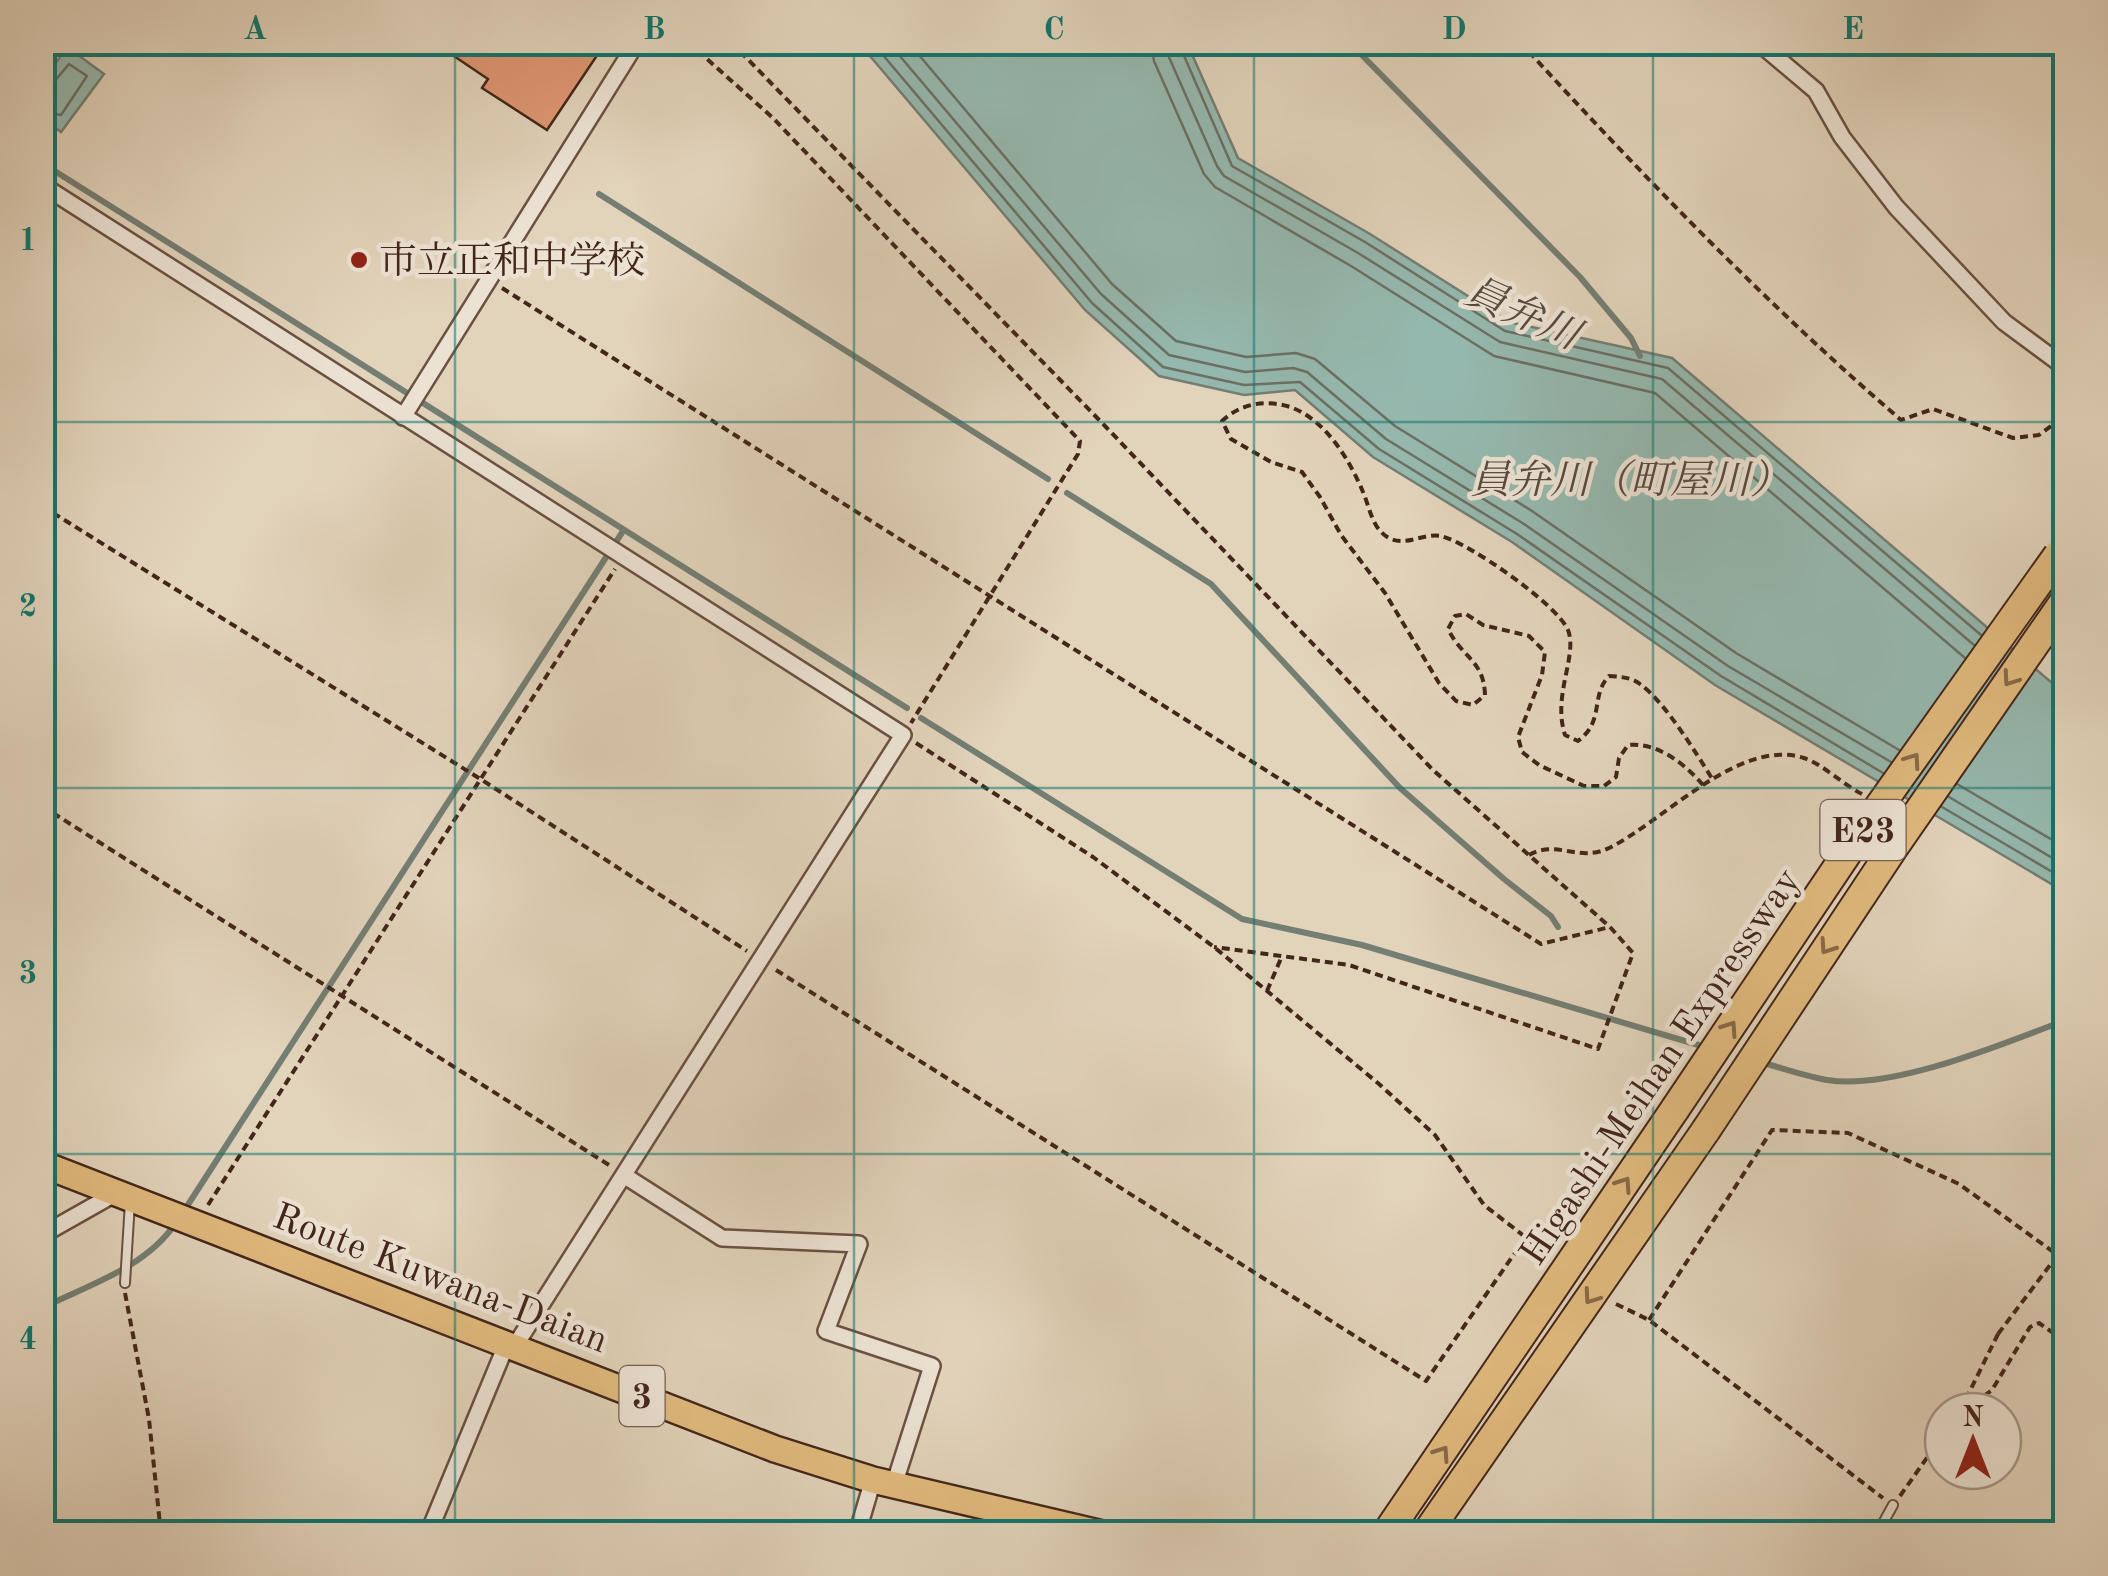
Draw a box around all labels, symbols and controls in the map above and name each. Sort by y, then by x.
text: A [243,15,267,47]
text: B [643,15,665,47]
text: C [1043,15,1065,47]
text: D [1441,15,1467,47]
text: E [1842,15,1864,47]
text: 1 [19,226,37,258]
place label: 市立正和中学校 [379,240,645,282]
marker: 市立正和中学校 [348,249,370,271]
water label: 員弁川 [1458,269,1590,360]
water label: 員弁川（町屋川） [1470,459,1790,503]
text: 2 [19,592,37,624]
one-way arrow [2004,667,2022,686]
one-way arrow [1900,752,1919,771]
road number: E23 [1820,800,1906,860]
street label: Higashi-Meihan Expressway [1514,862,1809,1273]
one-way arrow [1821,936,1839,955]
text: 3 [19,959,37,991]
one-way arrow [1717,1021,1736,1039]
one-way arrow [1612,1177,1630,1196]
street label: Route Kuwana-Daian [267,1198,613,1361]
one-way arrow [1585,1286,1603,1304]
text: 4 [19,1325,37,1357]
road number: 3 [620,1366,664,1426]
north arrow [1923,1391,2023,1491]
text: N [1962,1405,1984,1433]
one-way arrow [1429,1446,1448,1464]

